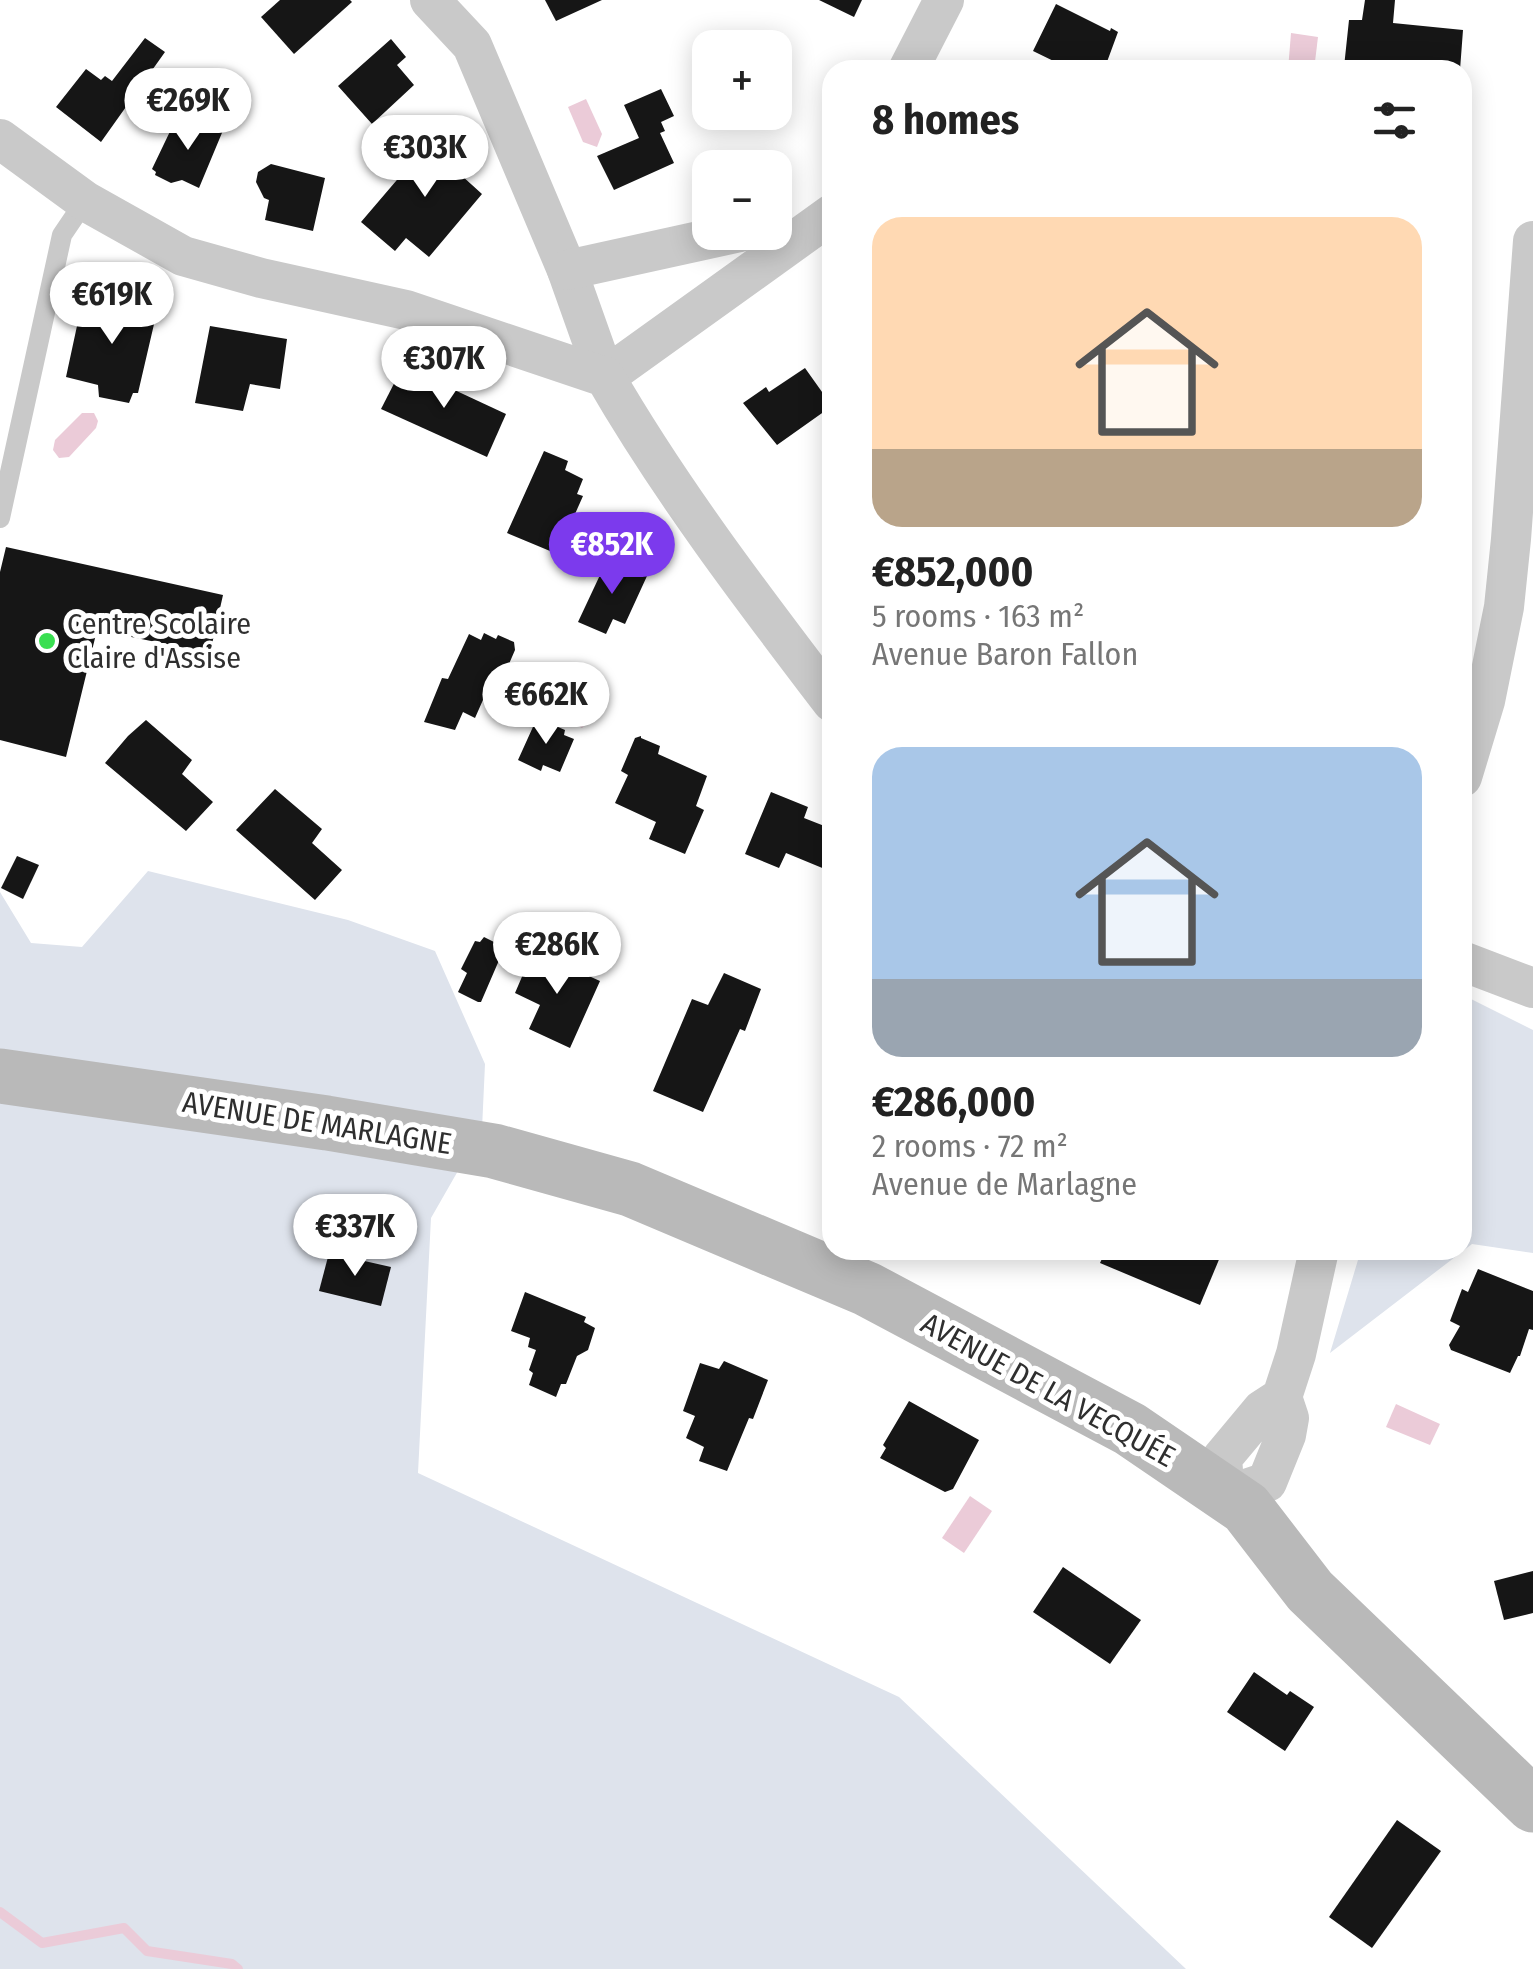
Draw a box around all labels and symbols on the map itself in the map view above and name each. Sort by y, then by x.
pin: €269K [118,68,258,153]
pin: €303K [355,115,495,200]
pin: €619K [42,262,182,347]
pin: €307K [374,326,514,411]
pin: €852K [542,512,682,597]
place label: Centre Scolaire Claire d'Assise [67,606,251,676]
marker: Centre Scolaire Claire d'Assise [36,630,58,652]
pin: €662K [476,662,616,747]
pin: €286K [487,912,627,997]
street label: AVENUE DE MARLAGNE [180,1084,454,1162]
pin: €337K [285,1194,425,1279]
street label: AVENUE DE LA VECQUÉE [915,1305,1181,1475]

